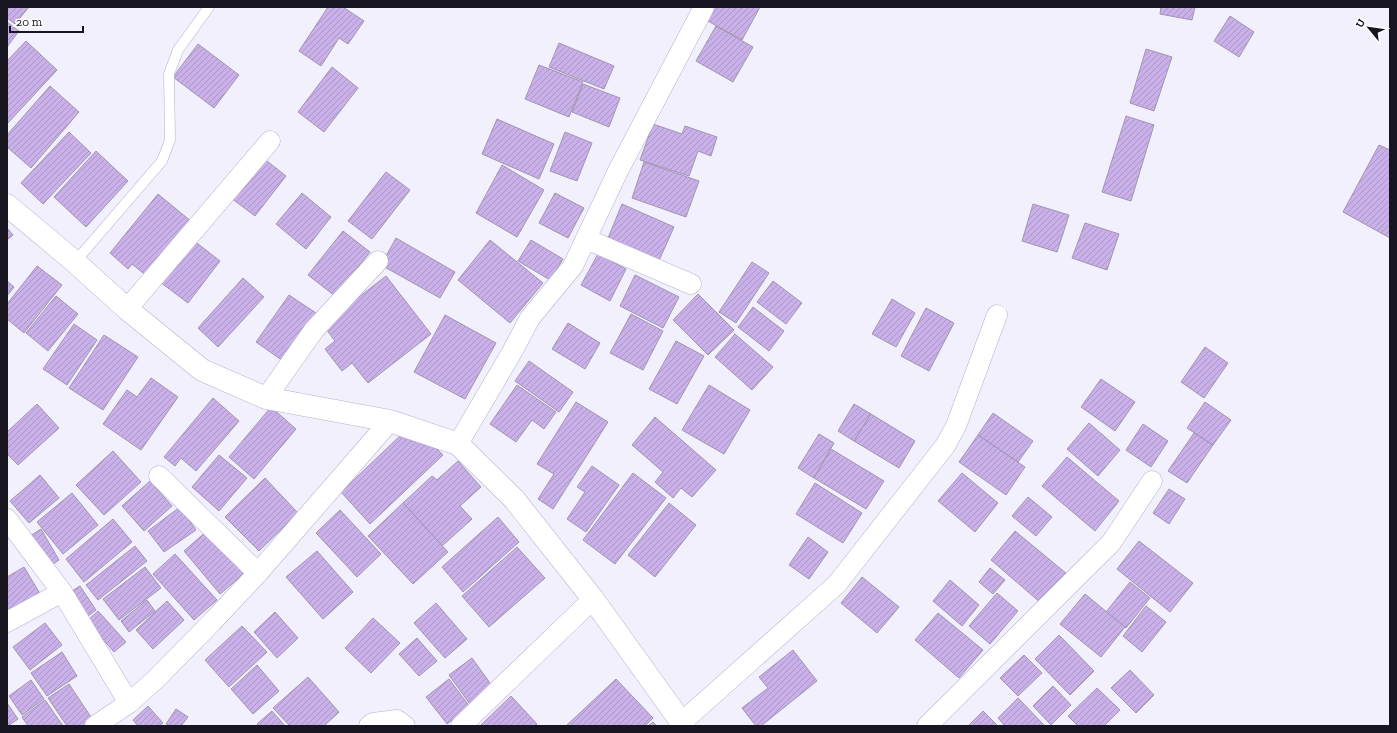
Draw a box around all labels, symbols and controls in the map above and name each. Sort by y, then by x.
scale bar [10,8,83,34]
north arrow [1349,8,1389,48]
text: 20 m [16,15,43,29]
text: U [1353,17,1368,30]

